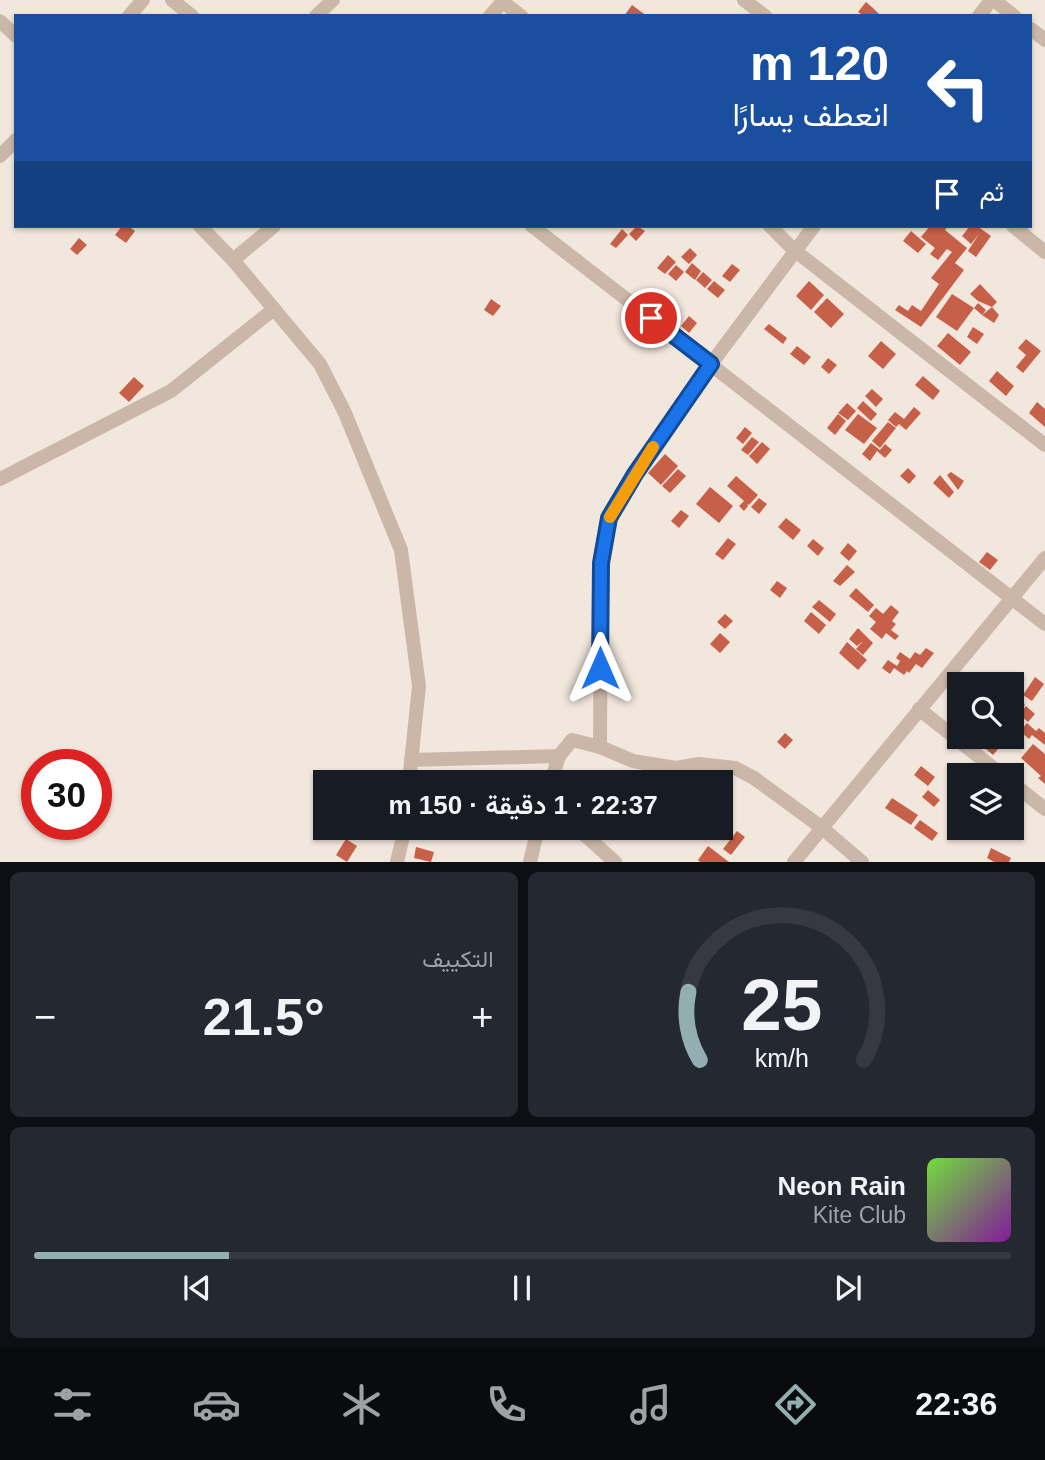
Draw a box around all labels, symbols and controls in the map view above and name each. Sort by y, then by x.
text: 120 m [750,36,889,90]
icon: left [913,42,1004,133]
text: انعطف يسارًا [732,97,889,133]
icon: arrive [928,175,966,213]
text: ثم [980,177,1004,207]
pin [621,288,681,348]
icon: arrive [632,299,670,337]
position arrow [563,631,637,705]
map controls [947,672,1024,840]
button: search [947,672,1024,749]
speed limit sign: 30 [21,749,112,840]
button: layers [947,763,1024,840]
text: 22:37 · 1 دقيقة · 150 m [388,790,658,820]
text: التكييف [422,946,494,972]
text: 25 [741,965,822,1046]
text: 21.5° [203,988,325,1046]
text: − [34,996,56,1038]
text: + [471,996,493,1038]
text: km/h [754,1044,808,1072]
text: Neon Rain [777,1171,906,1201]
text: Kite Club [813,1202,906,1228]
icon: previous [178,1269,216,1307]
icon: pause [503,1269,541,1307]
icon: next [829,1269,867,1307]
icon: filters [48,1380,97,1429]
icon: car [192,1380,241,1429]
icon: climate [337,1380,386,1429]
icon: phone [482,1380,531,1429]
icon: music [626,1380,675,1429]
icon: directions [771,1380,820,1429]
text: 22:36 [915,1386,997,1422]

